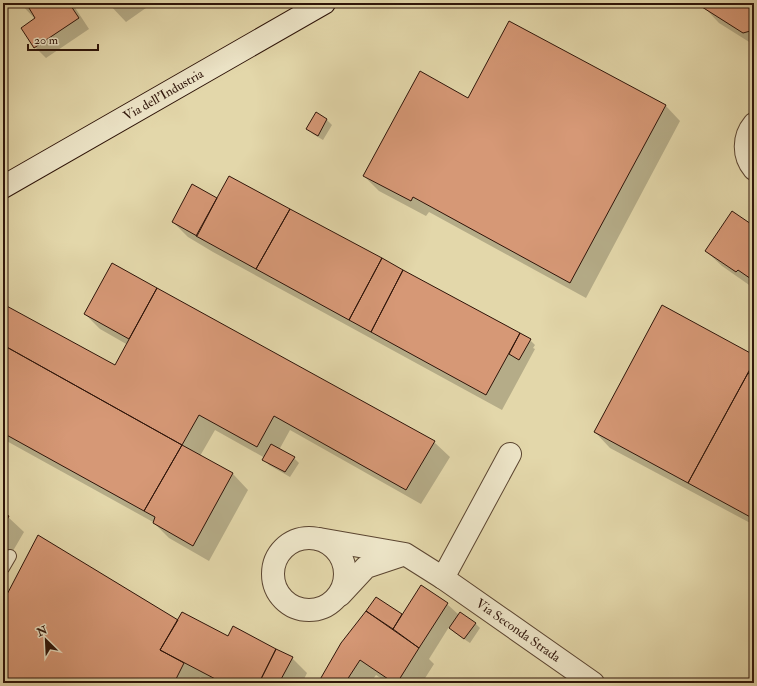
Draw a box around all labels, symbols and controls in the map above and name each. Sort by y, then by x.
scale bar [28,26,98,52]
text: 20 m [34,33,59,48]
street label: Via dell'Industria [120,65,207,124]
street label: Via Seconda Strada [473,596,564,666]
north arrow [26,620,66,660]
text: N [34,623,50,640]

